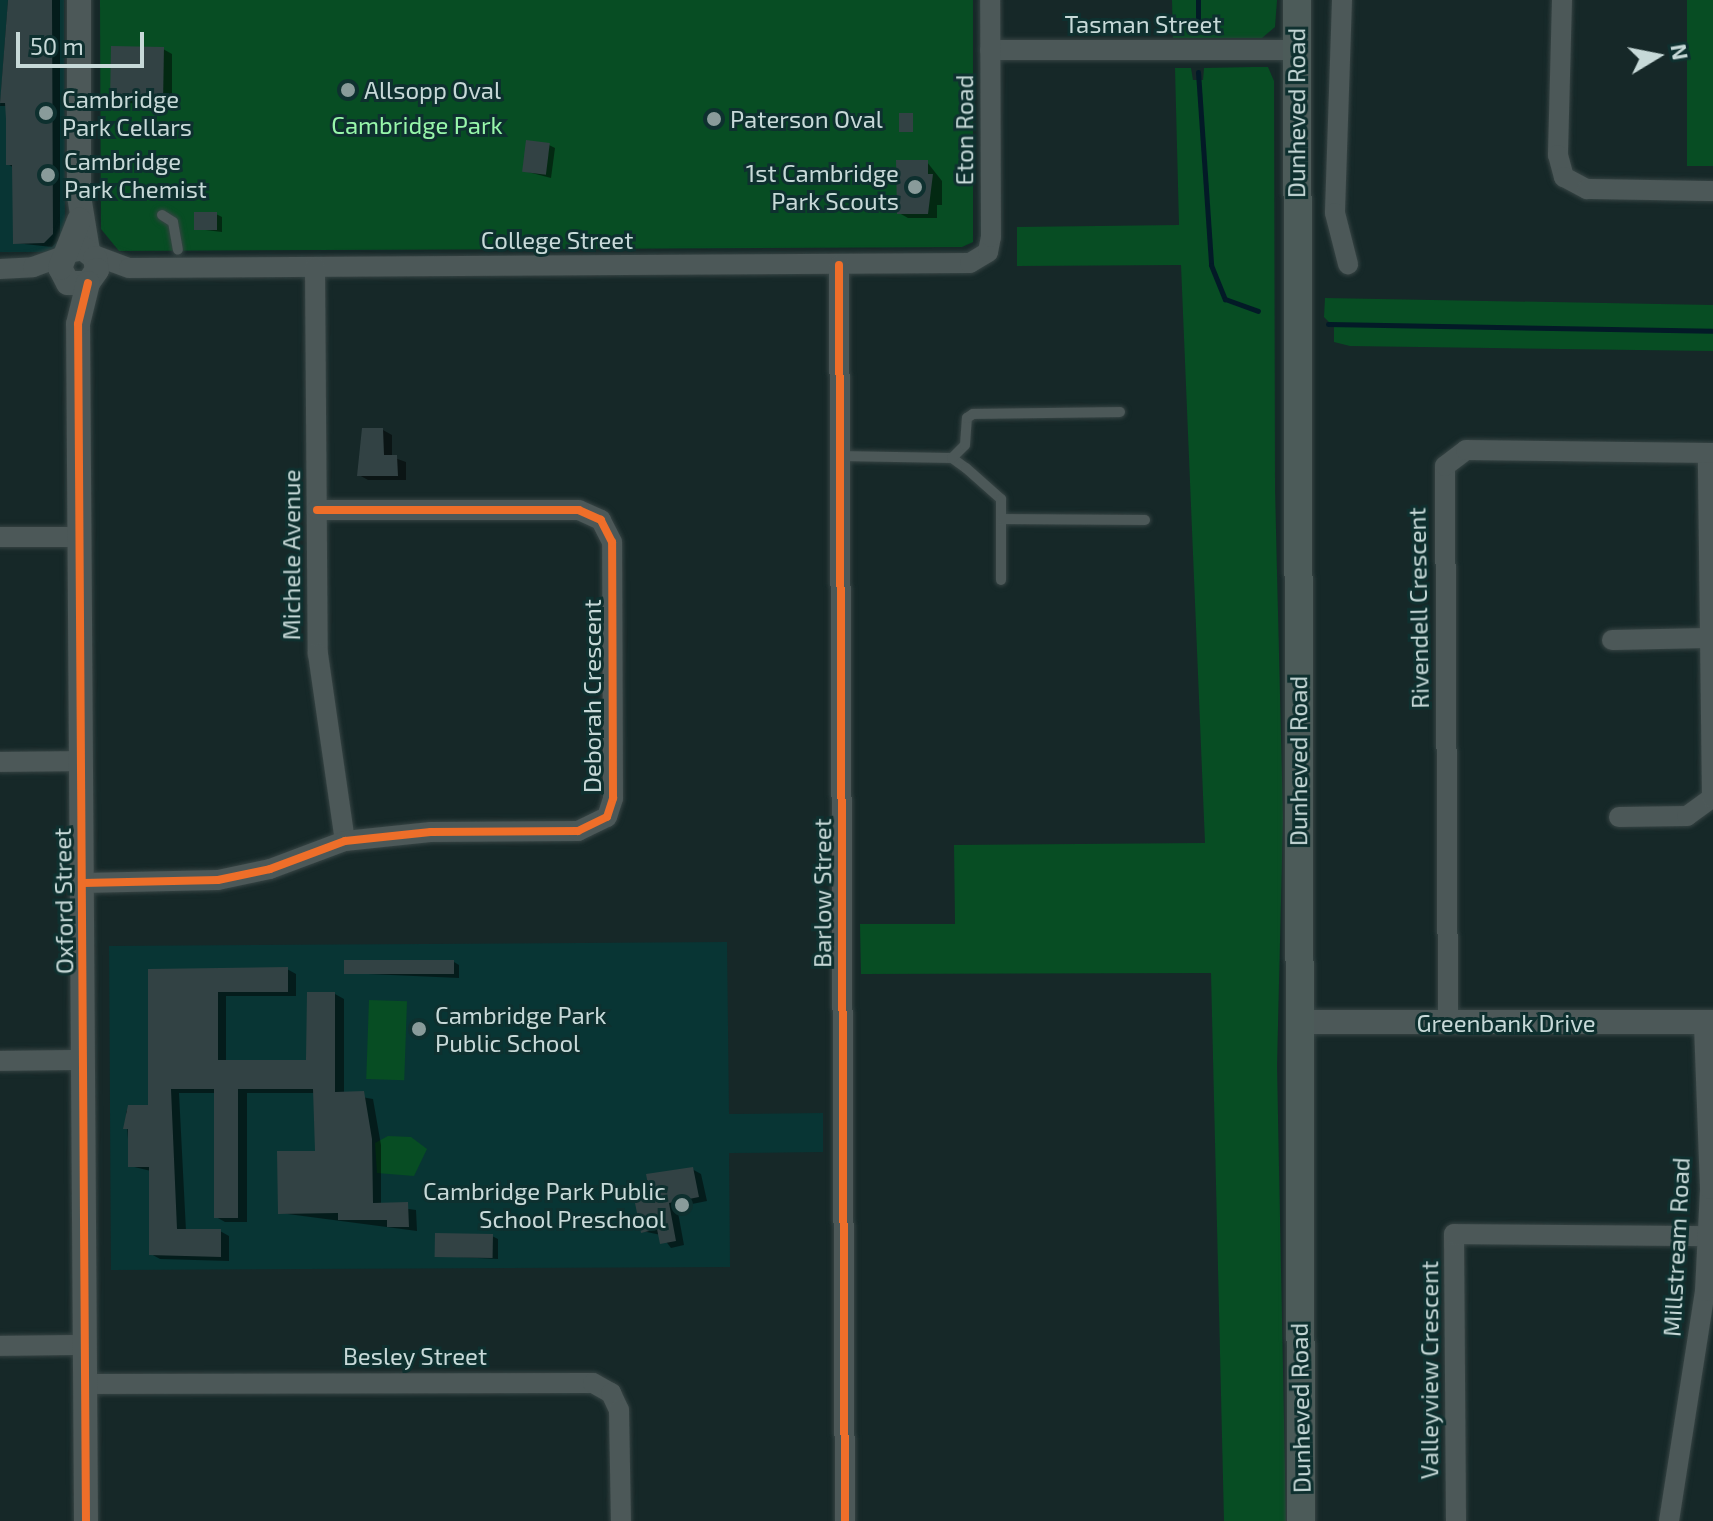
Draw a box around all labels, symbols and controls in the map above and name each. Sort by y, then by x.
street label: Tasman Street [1064,10,1222,38]
scale bar [20,16,148,66]
north arrow [1617,16,1697,96]
street label: Dunheved Road [1282,28,1310,198]
text: 50 m [30,31,84,60]
text: N [1666,42,1695,62]
street label: Eton Road [950,75,978,185]
place label: Allsopp Oval [364,76,501,104]
marker: Allsopp Oval [339,81,357,99]
place label: Cambridge Park Cellars [62,85,192,141]
marker: Cambridge Park Cellars [37,104,55,122]
place label: Paterson Oval [730,105,883,133]
marker: Paterson Oval [705,110,723,128]
park label: Cambridge Park [331,111,503,139]
place label: Cambridge Park Chemist [64,147,207,203]
place label: 1st Cambridge Park Scouts [746,159,899,215]
marker: Cambridge Park Chemist [39,166,57,184]
marker: 1st Cambridge Park Scouts [906,178,924,196]
street label: College Street [481,226,633,254]
street label: Michele Avenue [277,469,305,641]
street label: Rivendell Crescent [1402,507,1434,709]
street label: Deborah Crescent [578,599,606,793]
street label: Dunheved Road [1284,676,1312,846]
street label: Barlow Street [808,818,836,968]
street label: Oxford Street [47,828,79,974]
place label: Cambridge Park Public School [435,1001,607,1057]
street label: Greenbank Drive [1416,1009,1596,1037]
marker: Cambridge Park Public School [410,1020,428,1038]
street label: Millstream Road [1657,1157,1695,1337]
place label: Cambridge Park Public School Preschool [423,1177,666,1233]
marker: Cambridge Park Public School Preschool [673,1196,691,1214]
street label: Valleyview Crescent [1415,1260,1443,1480]
street label: Dunheved Road [1284,1323,1316,1493]
street label: Besley Street [343,1342,487,1370]

